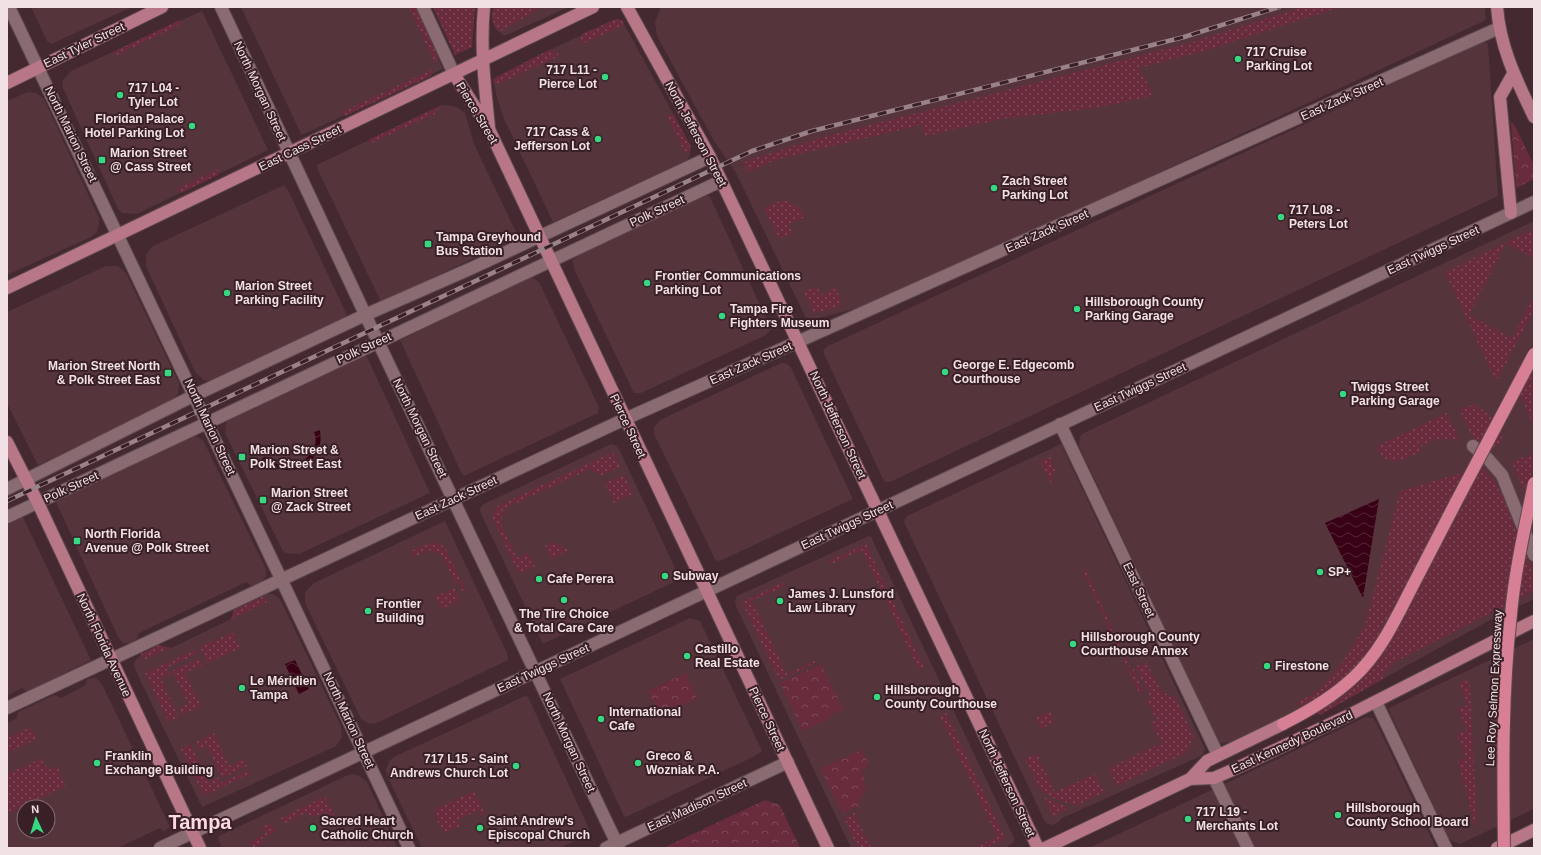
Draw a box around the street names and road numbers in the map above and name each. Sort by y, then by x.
street label: East Tyler Street [41,19,127,71]
street label: North Morgan Street [231,39,290,144]
street label: East Zack Street [1299,74,1386,123]
street label: North Jefferson Street [662,79,730,190]
street label: Pierce Street [453,80,501,147]
street label: North Marion Street [42,84,101,185]
street label: East Cass Street [256,122,344,174]
street label: Polk Street [627,192,687,230]
street label: East Zack Street [1004,206,1091,255]
street label: East Twiggs Street [1385,222,1482,277]
street label: Polk Street [334,329,394,367]
street label: East Zack Street [708,338,795,387]
street label: East Twiggs Street [1092,359,1189,414]
street label: North Jefferson Street [807,369,869,482]
street label: North Morgan Street [390,376,450,481]
street label: North Marion Street [182,377,239,478]
street label: Pierce Street [607,392,649,461]
street label: Polk Street [41,468,101,506]
street label: East Zack Street [413,473,500,523]
street label: East Twiggs Street [799,497,896,552]
street label: East Street [1120,560,1158,620]
street label: North Florida Avenue [74,591,134,699]
street label: Lee Roy Selmon Expressway [1483,609,1505,767]
street label: East Twiggs Street [495,640,592,695]
street label: North Marion Street [321,670,378,771]
street label: Pierce Street [746,685,788,754]
street label: North Morgan Street [540,690,599,795]
street label: East Kennedy Boulevard [1229,708,1355,776]
street label: North Jefferson Street [976,727,1038,840]
street label: East Madison Street [645,776,750,834]

